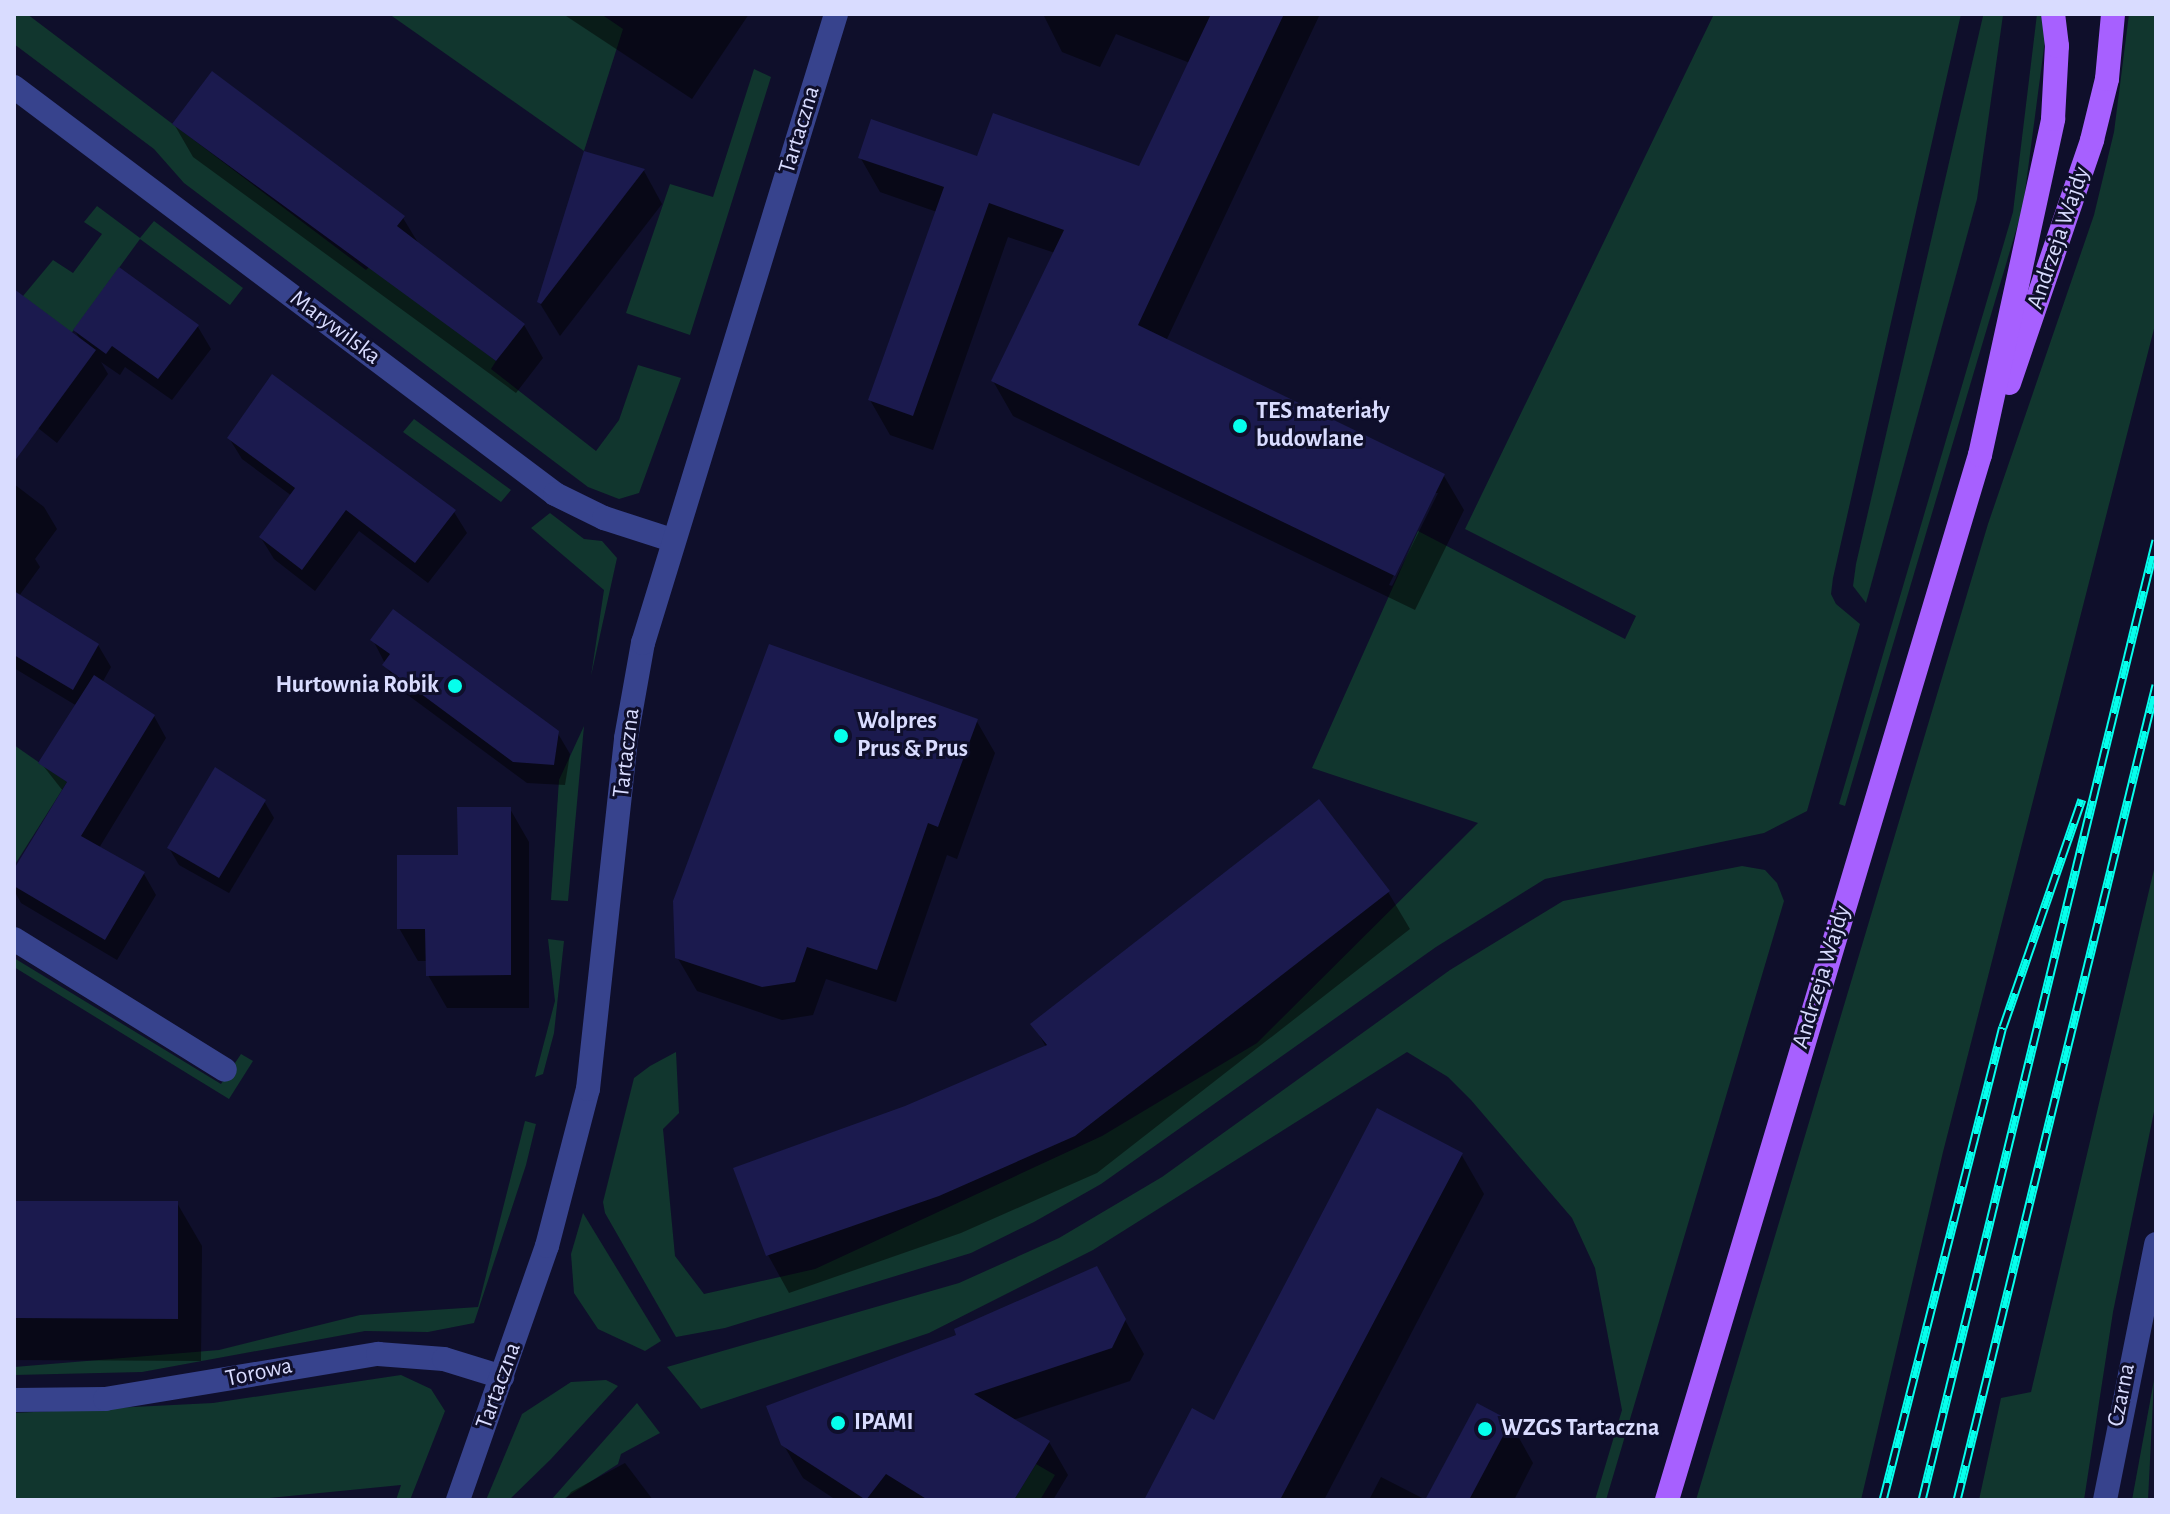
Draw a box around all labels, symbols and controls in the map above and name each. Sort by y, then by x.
street label: Tartaczna [773,83,827,177]
street label: Andrzeja Wajdy [2021,163,2097,313]
street label: Marywilska [284,285,386,371]
place label: TES materiały budowlane [1256,398,1390,454]
marker: TES materiały budowlane [1231,417,1249,435]
place label: Hurtownia Robik [275,672,439,700]
marker: Hurtownia Robik [446,677,464,695]
street label: Tartaczna [607,707,647,799]
place label: Wolpres Prus & Prus [857,708,968,764]
marker: Wolpres Prus & Prus [832,727,850,745]
street label: Andrzeja Wajdy [1787,902,1857,1052]
street label: Tartaczna [470,1339,528,1433]
street label: Torowa [223,1352,295,1394]
street label: Czarna [2102,1361,2142,1429]
place label: IPAMI [854,1409,914,1437]
marker: IPAMI [829,1414,847,1432]
place label: WZGS Tartaczna [1501,1415,1659,1443]
marker: WZGS Tartaczna [1476,1420,1494,1438]

